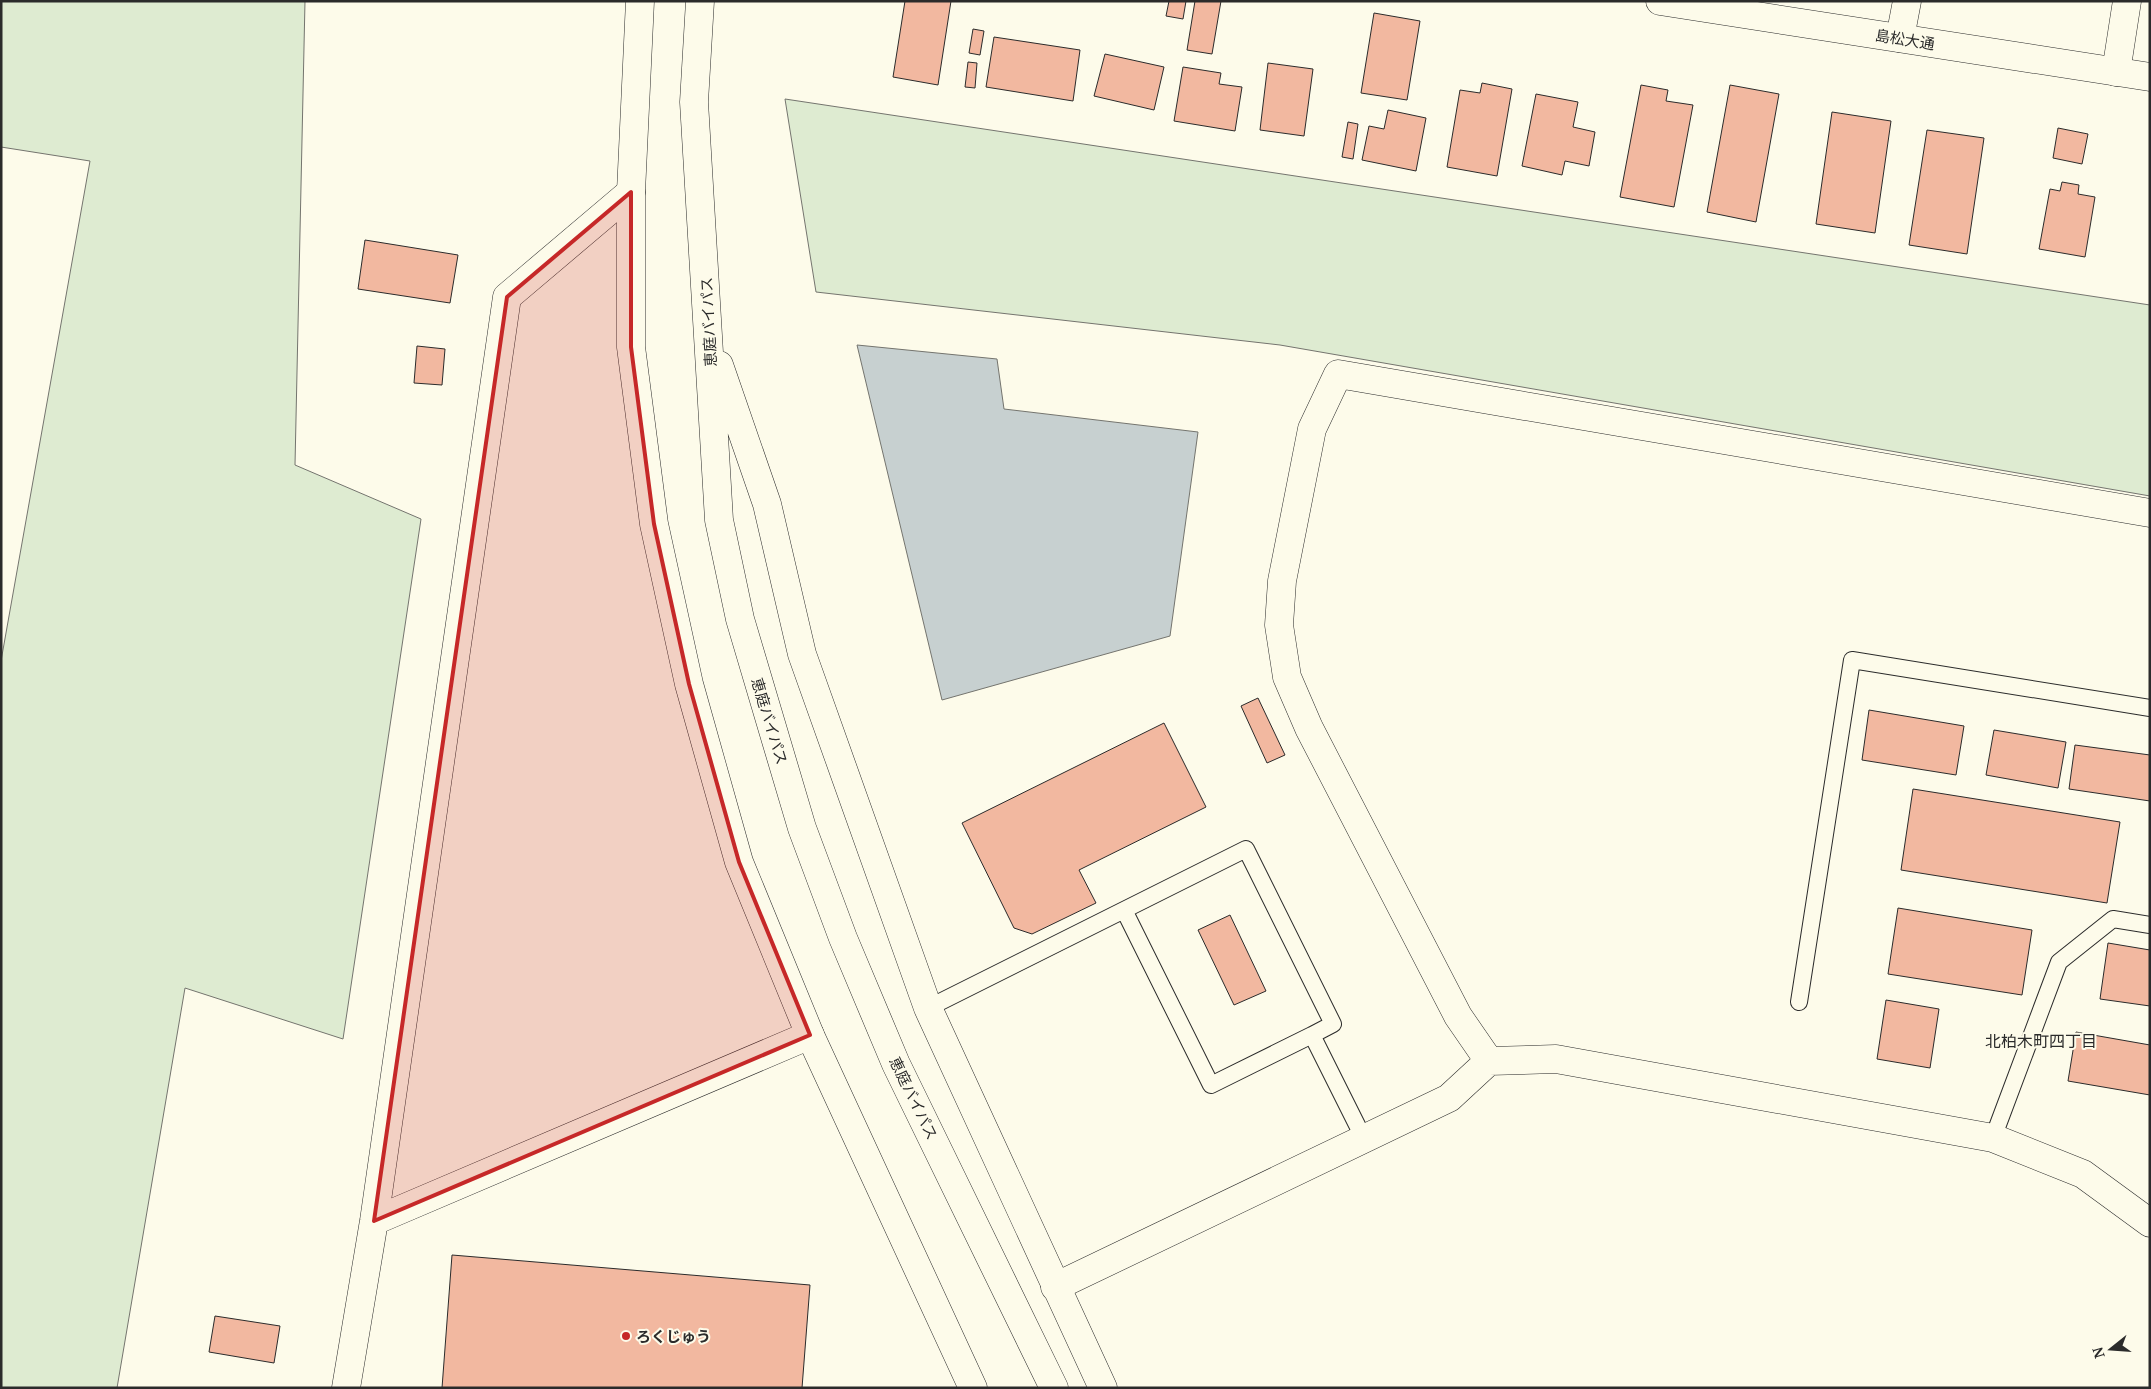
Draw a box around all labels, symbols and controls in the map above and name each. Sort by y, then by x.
street label: 島松大通 [1874,24,1936,54]
street label: 恵庭バイパス [696,277,720,367]
street label: 恵庭バイパス [747,675,793,767]
district label: 北柏木町四丁目 [1985,1030,2097,1052]
street label: 恵庭バイパス [885,1053,943,1143]
north arrow [2086,1324,2136,1374]
place label: ろくじゅう [636,1326,711,1346]
marker: ろくじゅう [620,1330,632,1342]
text: N [2087,1345,2109,1361]

